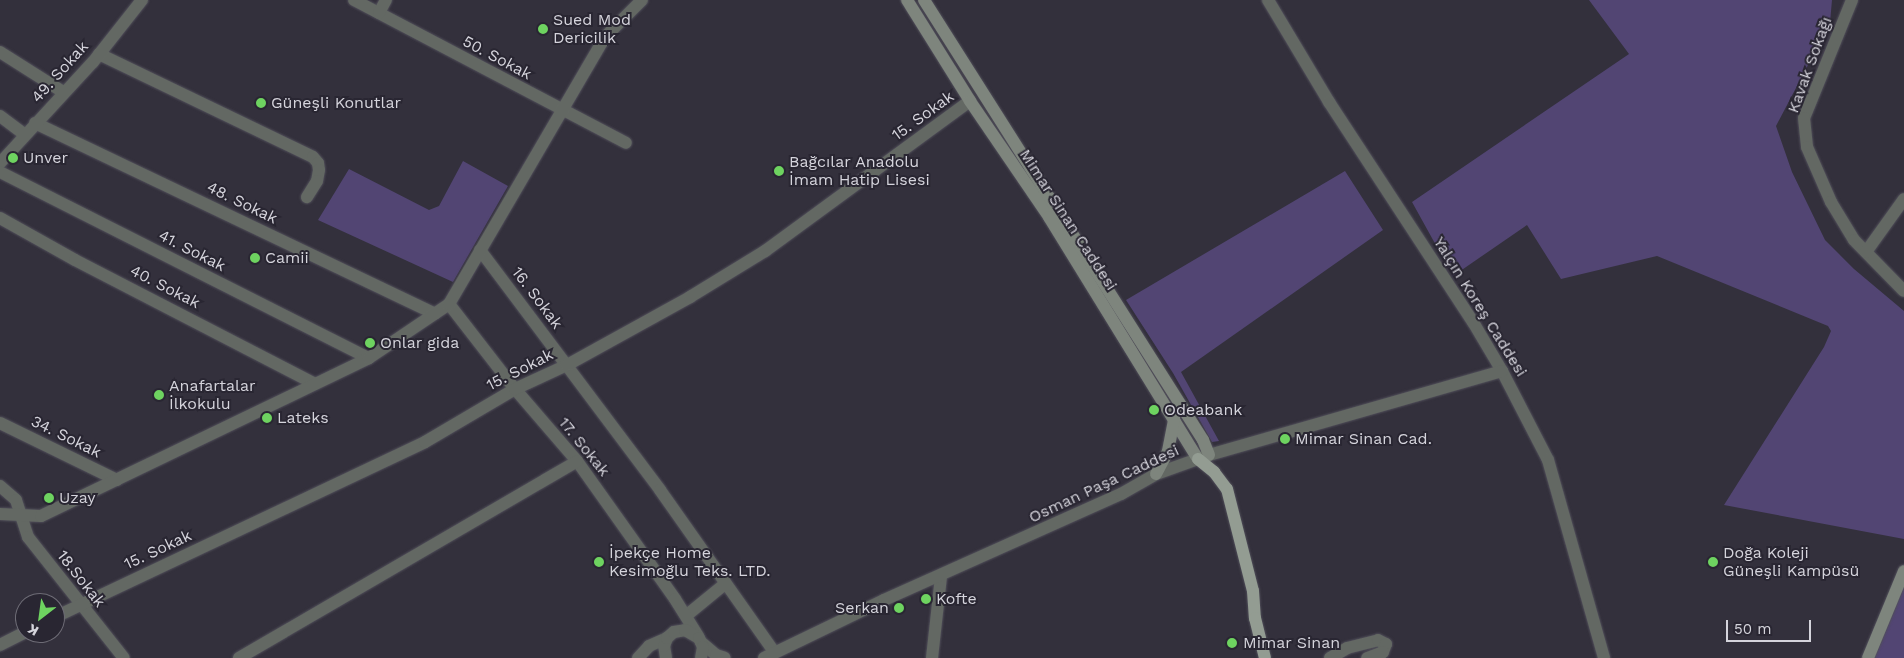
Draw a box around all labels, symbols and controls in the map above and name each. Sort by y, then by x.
place label: Sued Mod Dericilik [553,10,631,48]
street label: Kavak Sokağı [1784,14,1836,116]
marker: Sued Mod Dericilik [537,23,549,35]
street label: 50. Sokak [459,32,535,84]
street label: 49. Sokak [27,37,93,107]
street label: 15. Sokak [888,87,958,145]
place label: Güneşli Konutlar [271,93,401,113]
marker: Güneşli Konutlar [255,97,267,109]
street label: Mimar Sinan Caddesi [1015,146,1121,294]
place label: Unver [23,148,68,168]
marker: Unver [7,152,19,164]
place label: Bağcılar Anadolu İmam Hatip Lisesi [789,152,930,190]
marker: Bağcılar Anadolu İmam Hatip Lisesi [773,165,785,177]
street label: 48. Sokak [204,178,280,228]
street label: 41. Sokak [155,226,229,276]
street label: Yalçın Koreş Caddesi [1429,234,1531,380]
place label: Camii [265,248,309,268]
marker: Camii [249,252,261,264]
street label: 40. Sokak [127,261,203,313]
street label: 16. Sokak [507,263,567,333]
place label: Onlar gida [380,333,460,353]
marker: Onlar gida [364,337,376,349]
street label: 15. Sokak [483,345,557,395]
place label: Anafartalar İlkokulu [169,376,256,414]
marker: Anafartalar İlkokulu [153,389,165,401]
place label: Odeabank [1164,400,1242,420]
marker: Odeabank [1148,404,1160,416]
place label: Lateks [277,408,329,428]
street label: 34. Sokak [28,412,104,462]
marker: Lateks [261,412,273,424]
street label: 17. Sokak [554,414,614,480]
place label: Mimar Sinan Cad. [1295,429,1432,449]
marker: Mimar Sinan Cad. [1279,433,1291,445]
street label: Osman Paşa Caddesi [1026,441,1182,527]
place label: Uzay [59,488,96,508]
marker: Uzay [43,492,55,504]
street label: 15. Sokak [121,526,195,574]
place label: İpekçe Home Kesimoğlu Teks. LTD. [609,543,771,581]
place label: Doğa Koleji Güneşli Kampüsü [1723,543,1859,581]
street label: 18.Sokak [53,547,109,611]
marker: İpekçe Home Kesimoğlu Teks. LTD. [593,556,605,568]
marker: Doğa Koleji Güneşli Kampüsü [1707,556,1719,568]
place label: Kofte [936,589,977,609]
north arrow [15,593,65,643]
marker: Kofte [920,593,932,605]
place label: Serkan [835,598,889,618]
marker: Serkan [893,602,905,614]
scale bar [1729,610,1814,642]
text: 50 m [1734,620,1771,638]
text: K [25,621,41,639]
place label: Mimar Sinan [1243,633,1341,653]
marker: Mimar Sinan [1225,636,1239,650]

